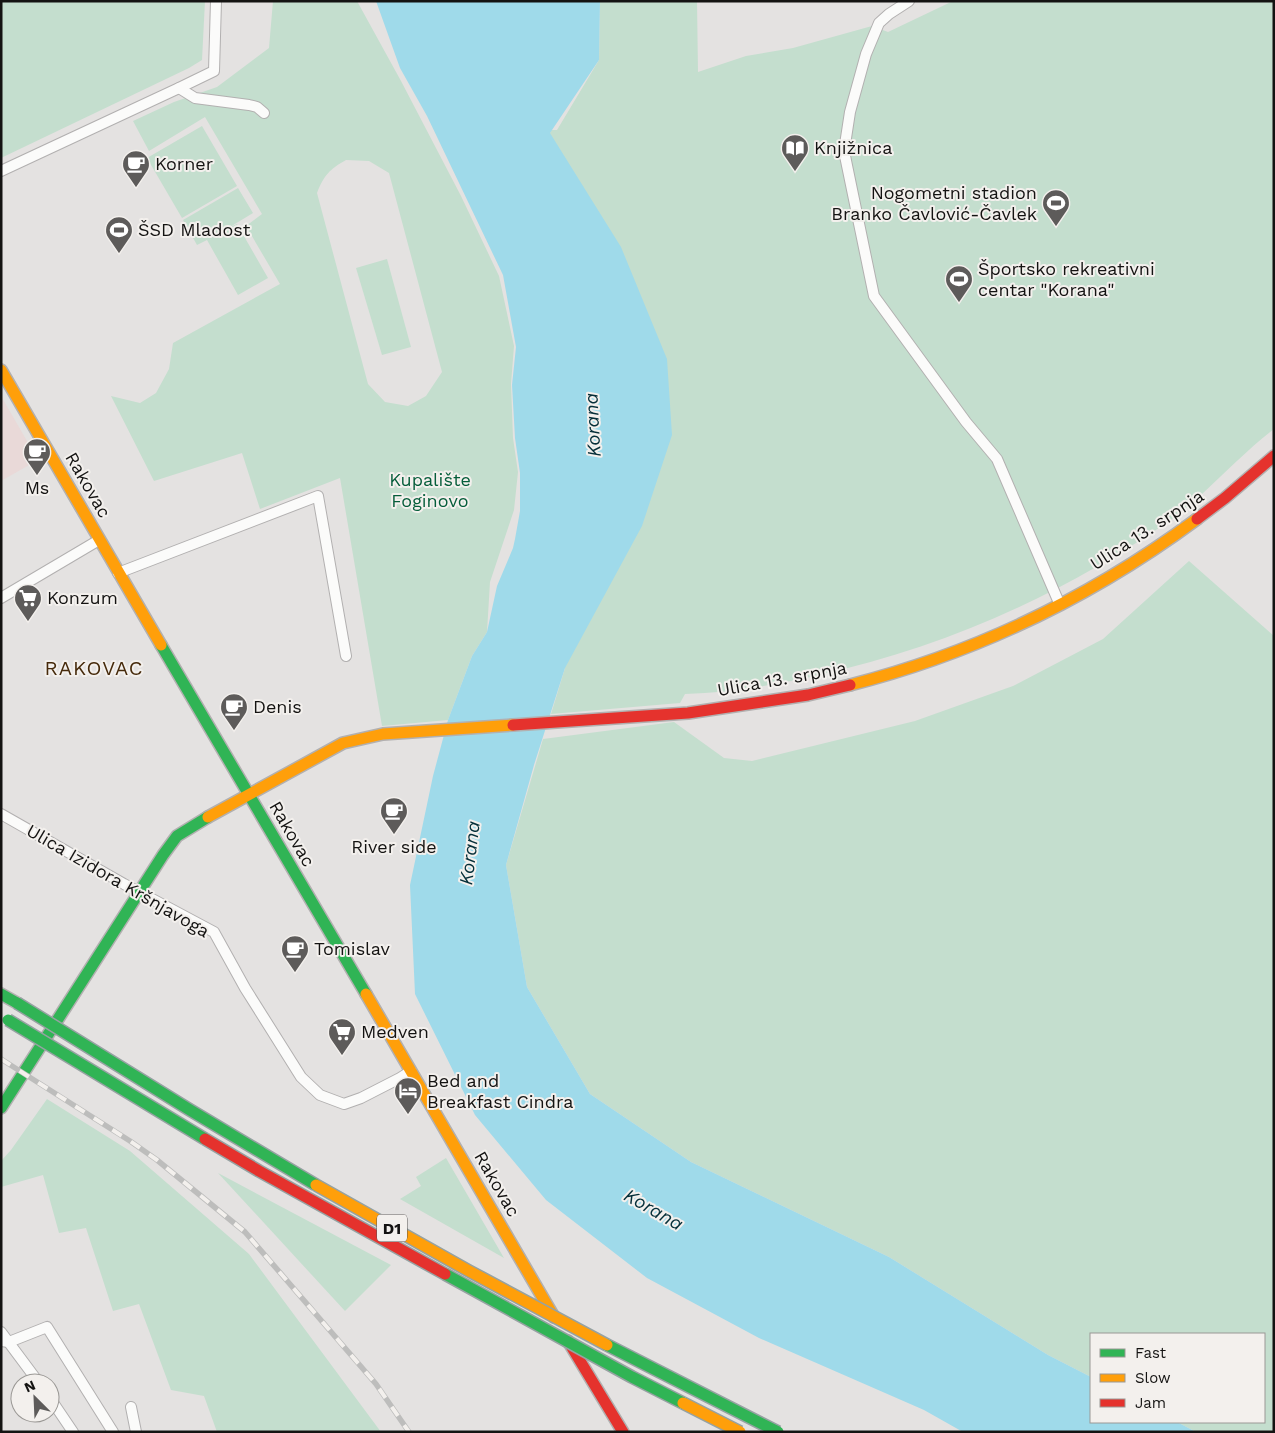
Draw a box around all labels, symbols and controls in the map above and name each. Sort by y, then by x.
library icon: Knjižnica [780,133,810,172]
place label: Knjižnica [814,137,892,158]
cafe icon: Korner [121,149,151,188]
place label: Korner [155,153,213,174]
place label: Nogometni stadion Branko Čavlović-Čavlek [831,182,1037,224]
sports icon: Nogometni stadion Branko Čavlović-Čavlek [1041,188,1071,227]
sports icon: ŠSD Mladost [104,215,134,254]
place label: ŠSD Mladost [138,219,251,240]
place label: Športsko rekreativni centar "Korana" [978,258,1155,300]
sports icon: Športsko rekreativni centar "Korana" [944,264,974,303]
water label: Korana [579,392,606,458]
cafe icon: Ms [22,437,52,476]
street label: Rakovac [61,448,116,521]
park label: Kupalište Foginovo [389,469,471,511]
place label: Ms [25,477,49,498]
street label: Ulica 13. srpnja [1086,485,1207,574]
supermarket icon: Konzum [13,583,43,622]
place label: Konzum [47,587,118,608]
district label: RAKOVAC [45,656,143,680]
street label: Ulica 13. srpnja [715,657,848,700]
cafe icon: Denis [219,692,249,731]
place label: Denis [253,696,302,717]
cafe icon: River side [379,796,409,835]
street label: Rakovac [265,797,320,870]
water label: Korana [454,819,485,886]
street label: Ulica Izidora Kršnjavoga [23,820,213,942]
place label: River side [351,836,437,857]
cafe icon: Tomislav [280,934,310,973]
place label: Tomislav [314,938,391,959]
supermarket icon: Medven [327,1017,357,1056]
place label: Medven [361,1021,429,1042]
place label: Bed and Breakfast Cindra [427,1070,573,1112]
hotel icon: Bed and Breakfast Cindra [393,1076,423,1115]
street label: Rakovac [470,1147,525,1220]
water label: Korana [620,1183,688,1236]
road number: D1 [377,1214,407,1242]
legend [1090,1333,1265,1423]
text: Fast [1135,1344,1167,1362]
text: Slow [1135,1369,1171,1387]
north arrow [10,1373,60,1423]
text: N [22,1377,38,1396]
text: Jam [1135,1394,1166,1412]

